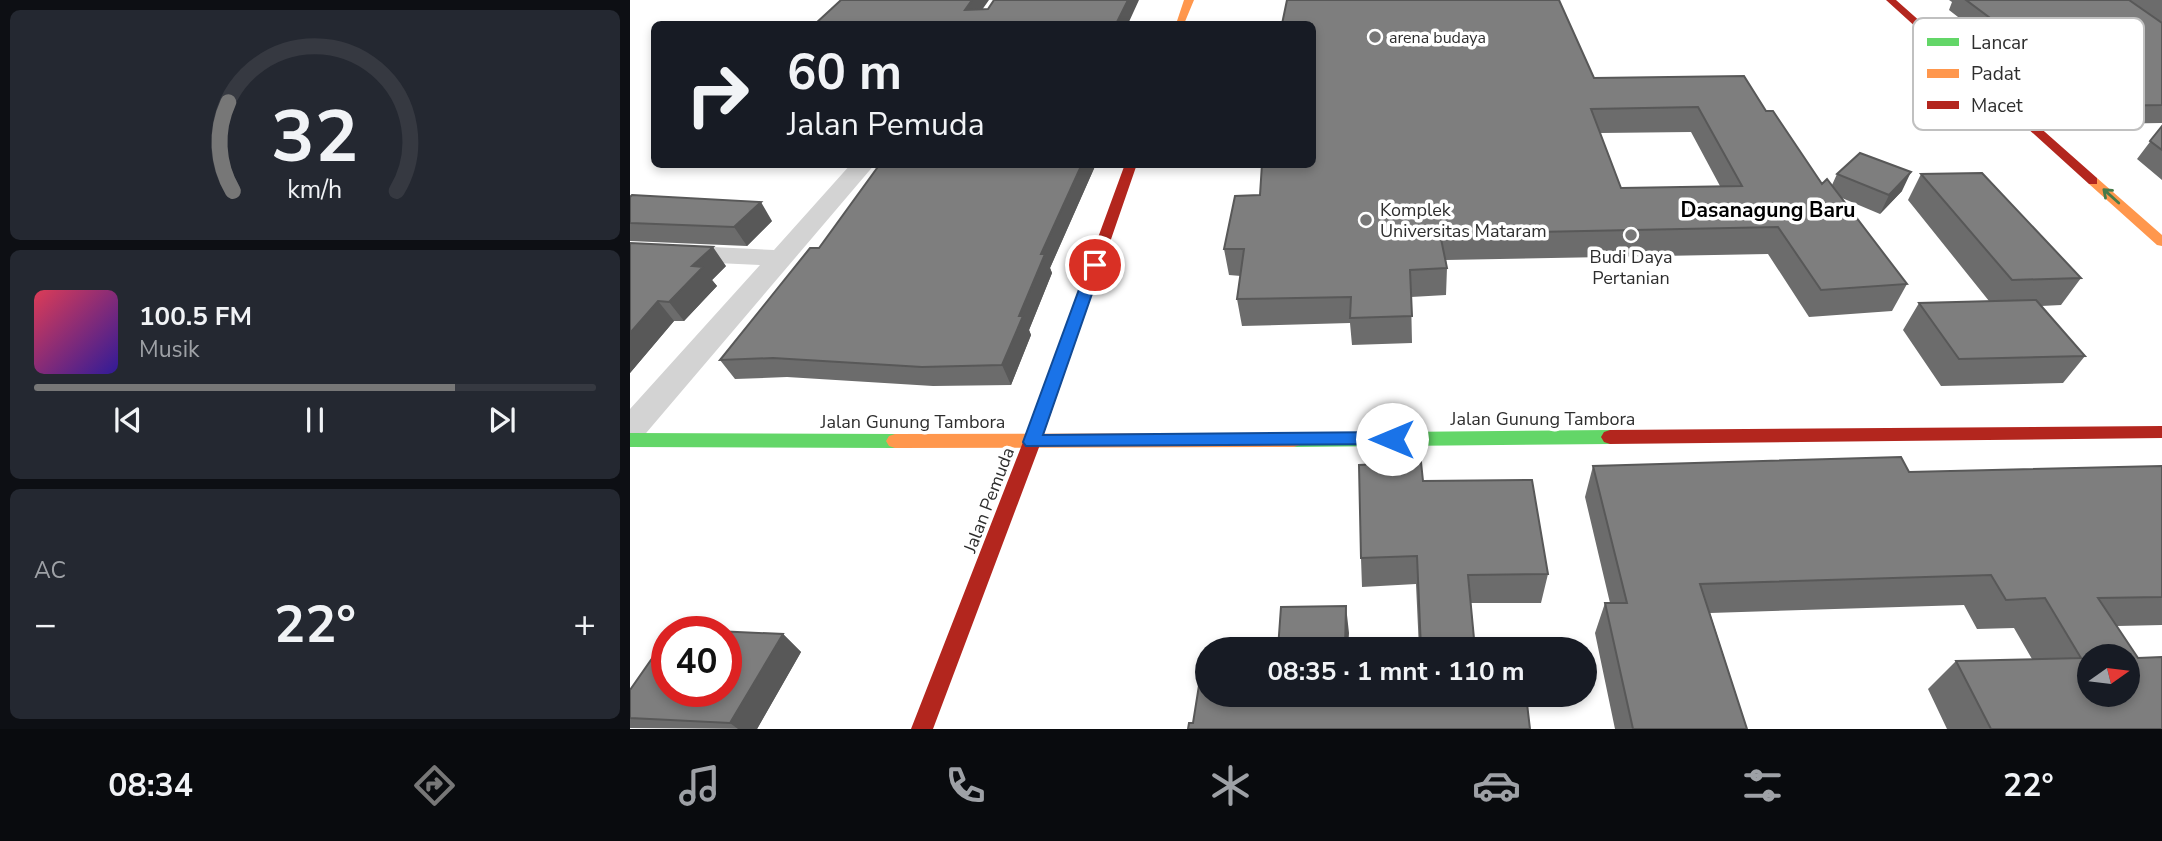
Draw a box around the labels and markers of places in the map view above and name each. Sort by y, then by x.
place label: arena budaya [1389,27,1486,49]
marker: arena budaya [1367,29,1383,45]
place label: Komplek Universitas Mataram [1380,198,1547,243]
marker: Komplek Universitas Mataram [1358,212,1374,228]
marker: Budi Daya Pertanian [1623,227,1639,243]
pin [1065,235,1125,295]
place label: Budi Daya Pertanian [1590,245,1672,290]

